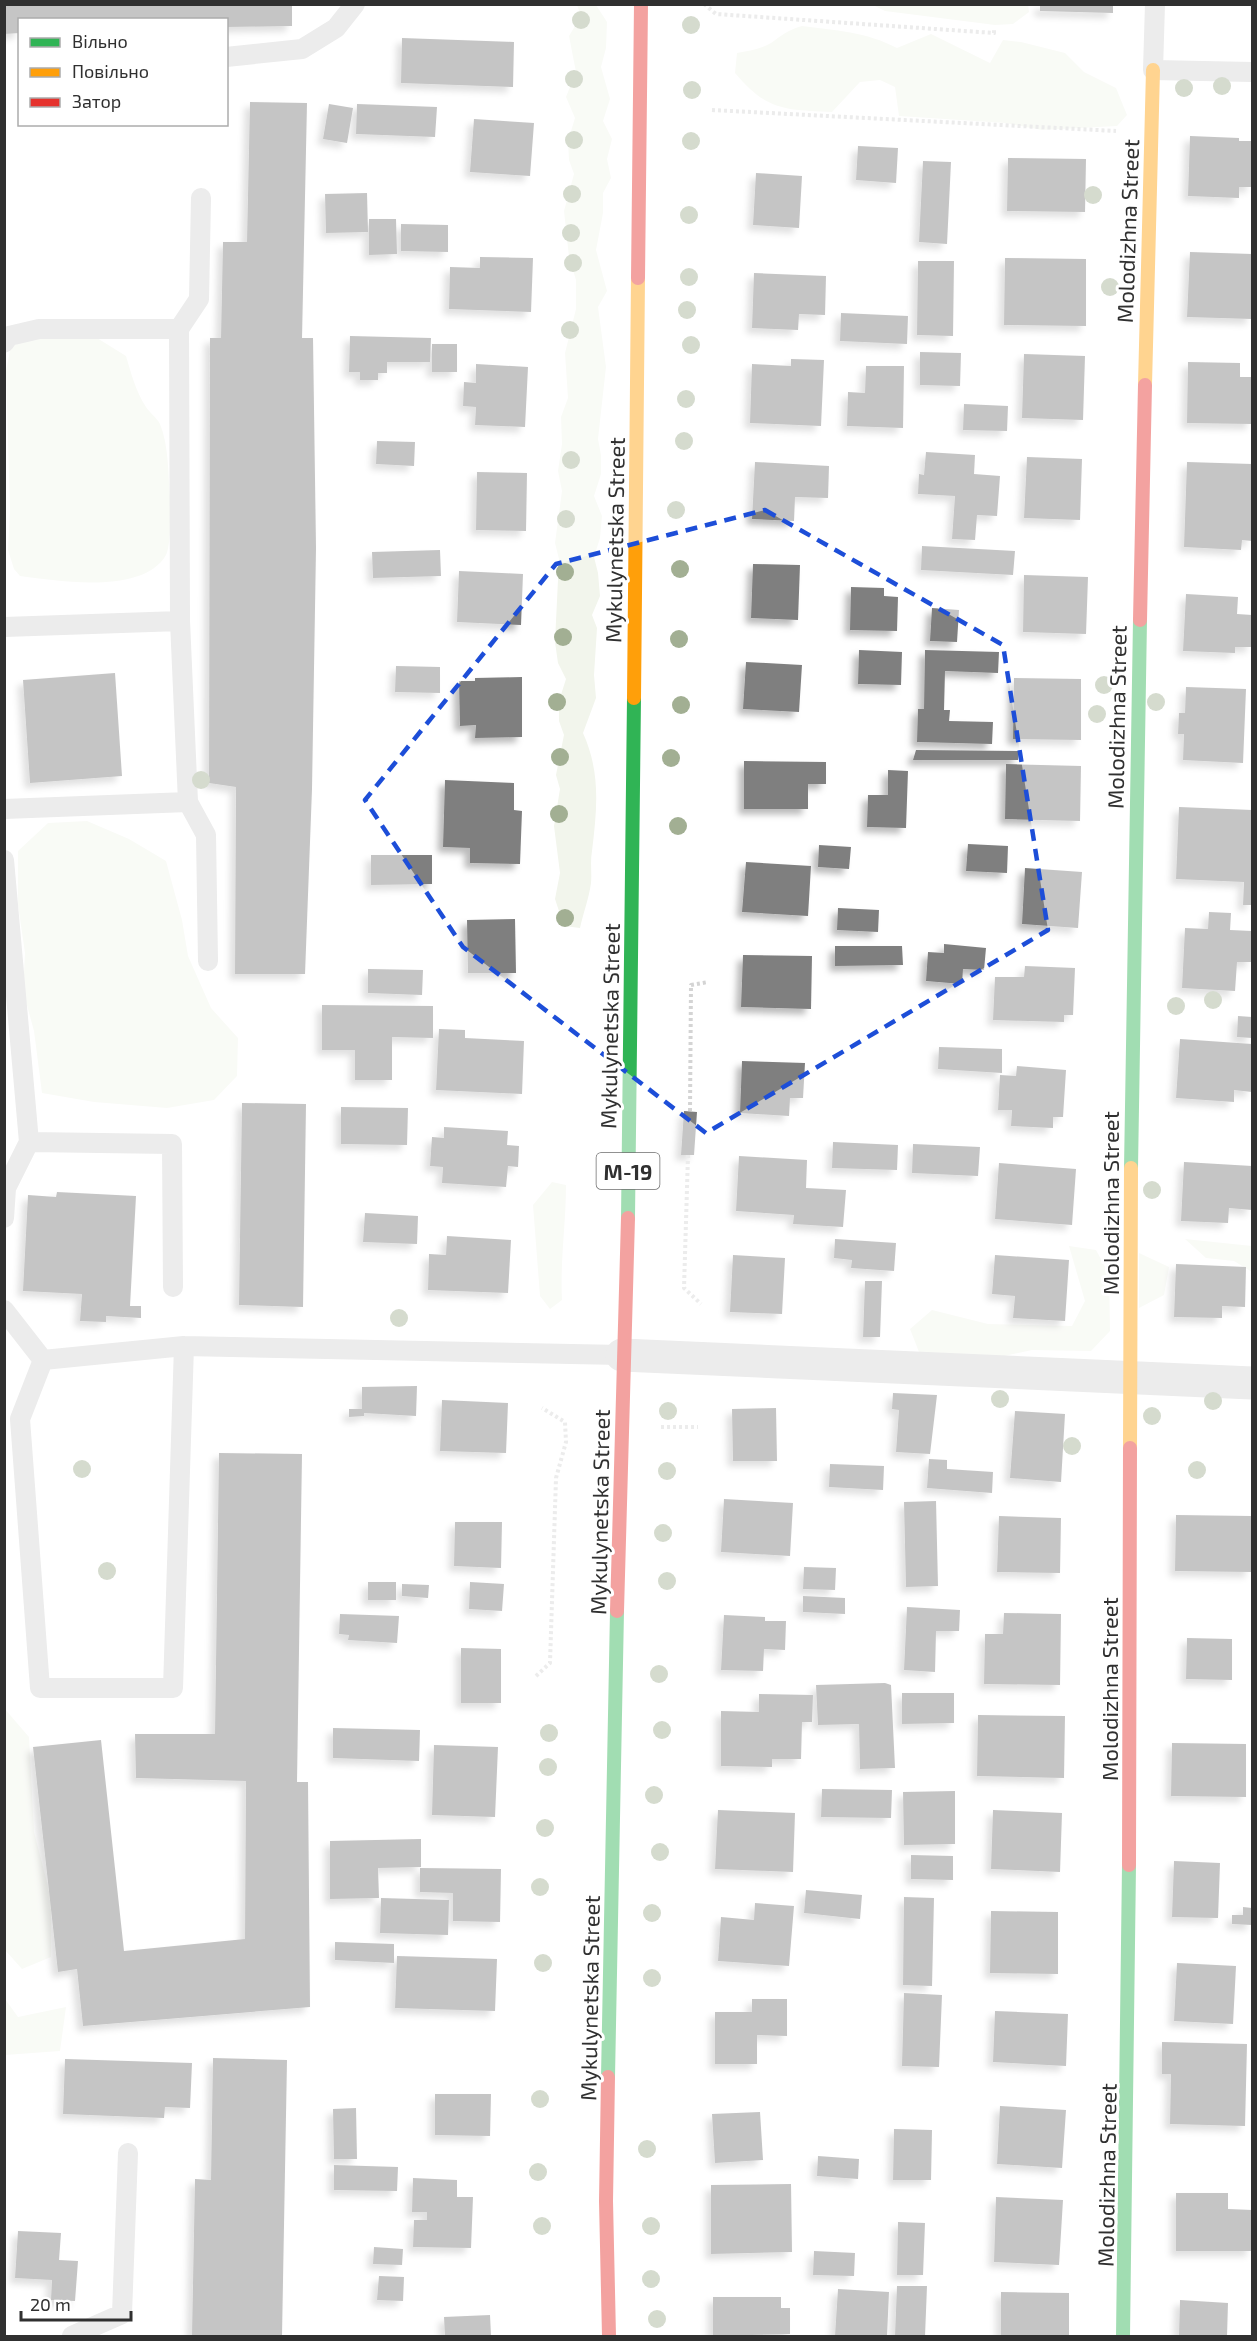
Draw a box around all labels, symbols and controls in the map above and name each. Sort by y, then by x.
legend [18,18,228,126]
text: Вільно [72,30,128,52]
text: Повільно [72,60,149,82]
text: Затор [72,90,121,112]
street label: Molodizhna Street [1111,139,1143,323]
street label: Mykulynetska Street [599,437,629,643]
street label: Molodizhna Street [1101,625,1131,809]
street label: Mykulynetska Street [594,923,624,1129]
street label: Molodizhna Street [1097,1111,1123,1295]
road number: М-19 [596,1153,660,1189]
street label: Mykulynetska Street [584,1409,614,1615]
street label: Molodizhna Street [1096,1597,1122,1781]
street label: Mykulynetska Street [574,1895,604,2101]
street label: Molodizhna Street [1091,2083,1121,2267]
scale bar [21,2284,130,2322]
text: 20 m [30,2293,71,2315]

